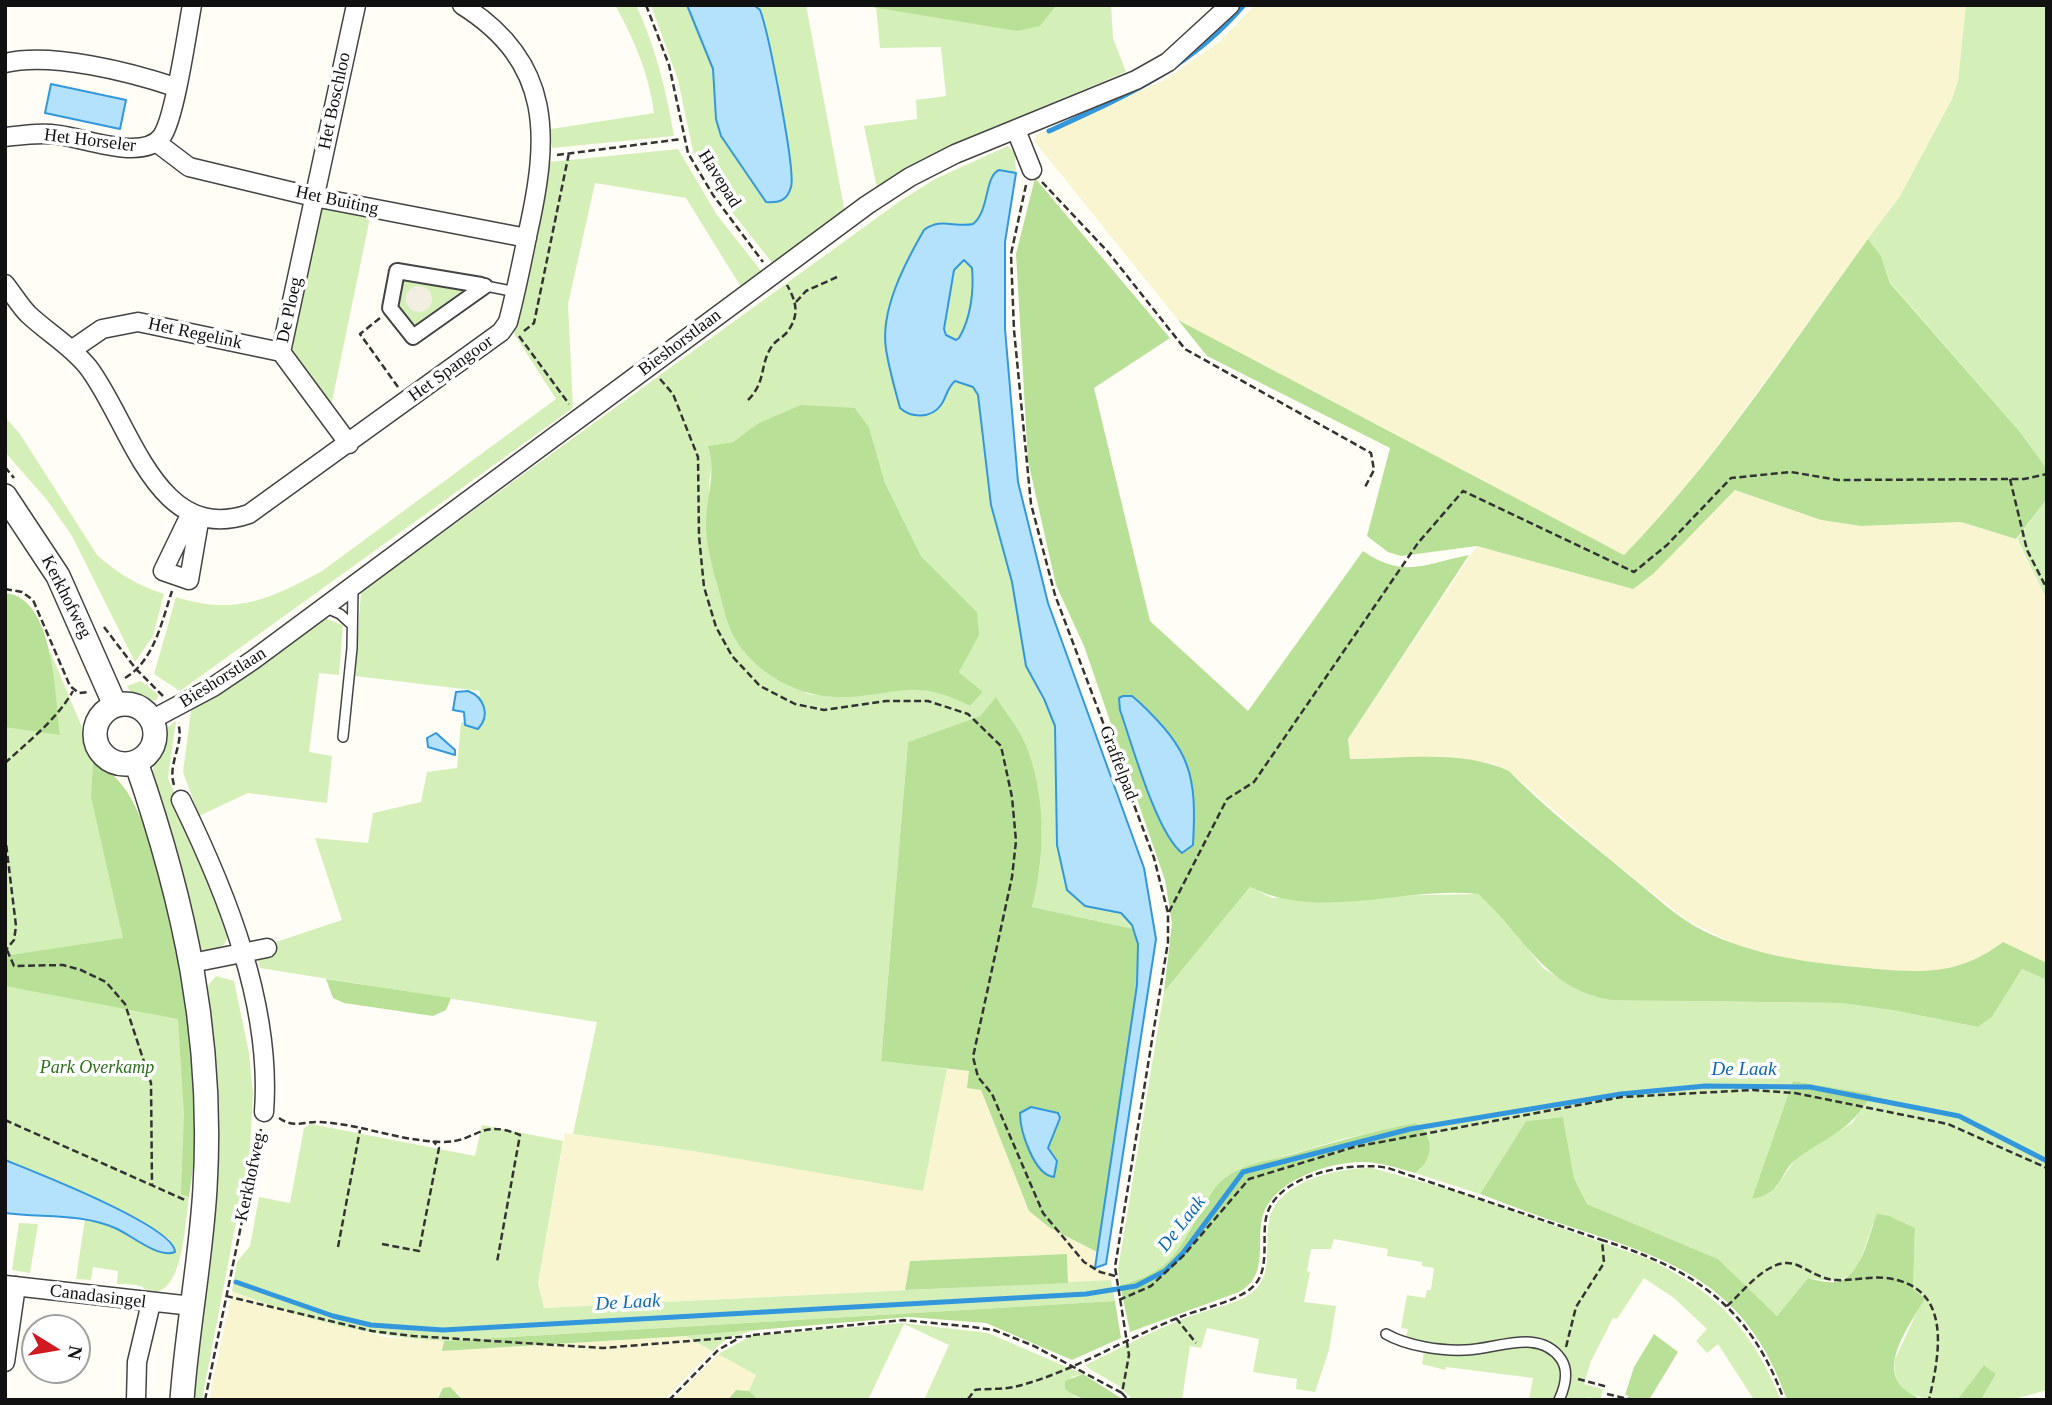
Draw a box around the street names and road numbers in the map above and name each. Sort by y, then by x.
street label: Het Boschloo [314,51,356,151]
street label: Het Horseler [43,125,137,157]
street label: Havepad [693,146,745,212]
street label: Het Buiting [293,182,381,220]
street label: De Ploeg [273,275,307,345]
street label: Bieshorstlaan [634,305,726,381]
street label: Het Regelink [146,314,244,354]
street label: Het Spangoor [404,331,498,407]
street label: Kerkhofweg [36,552,96,642]
street label: Bieshorstlaan [176,643,270,713]
street label: Graffelpad [1094,723,1142,803]
street label: Kerkhofweg [231,1131,271,1223]
street label: Canadasingel [49,1280,147,1314]

